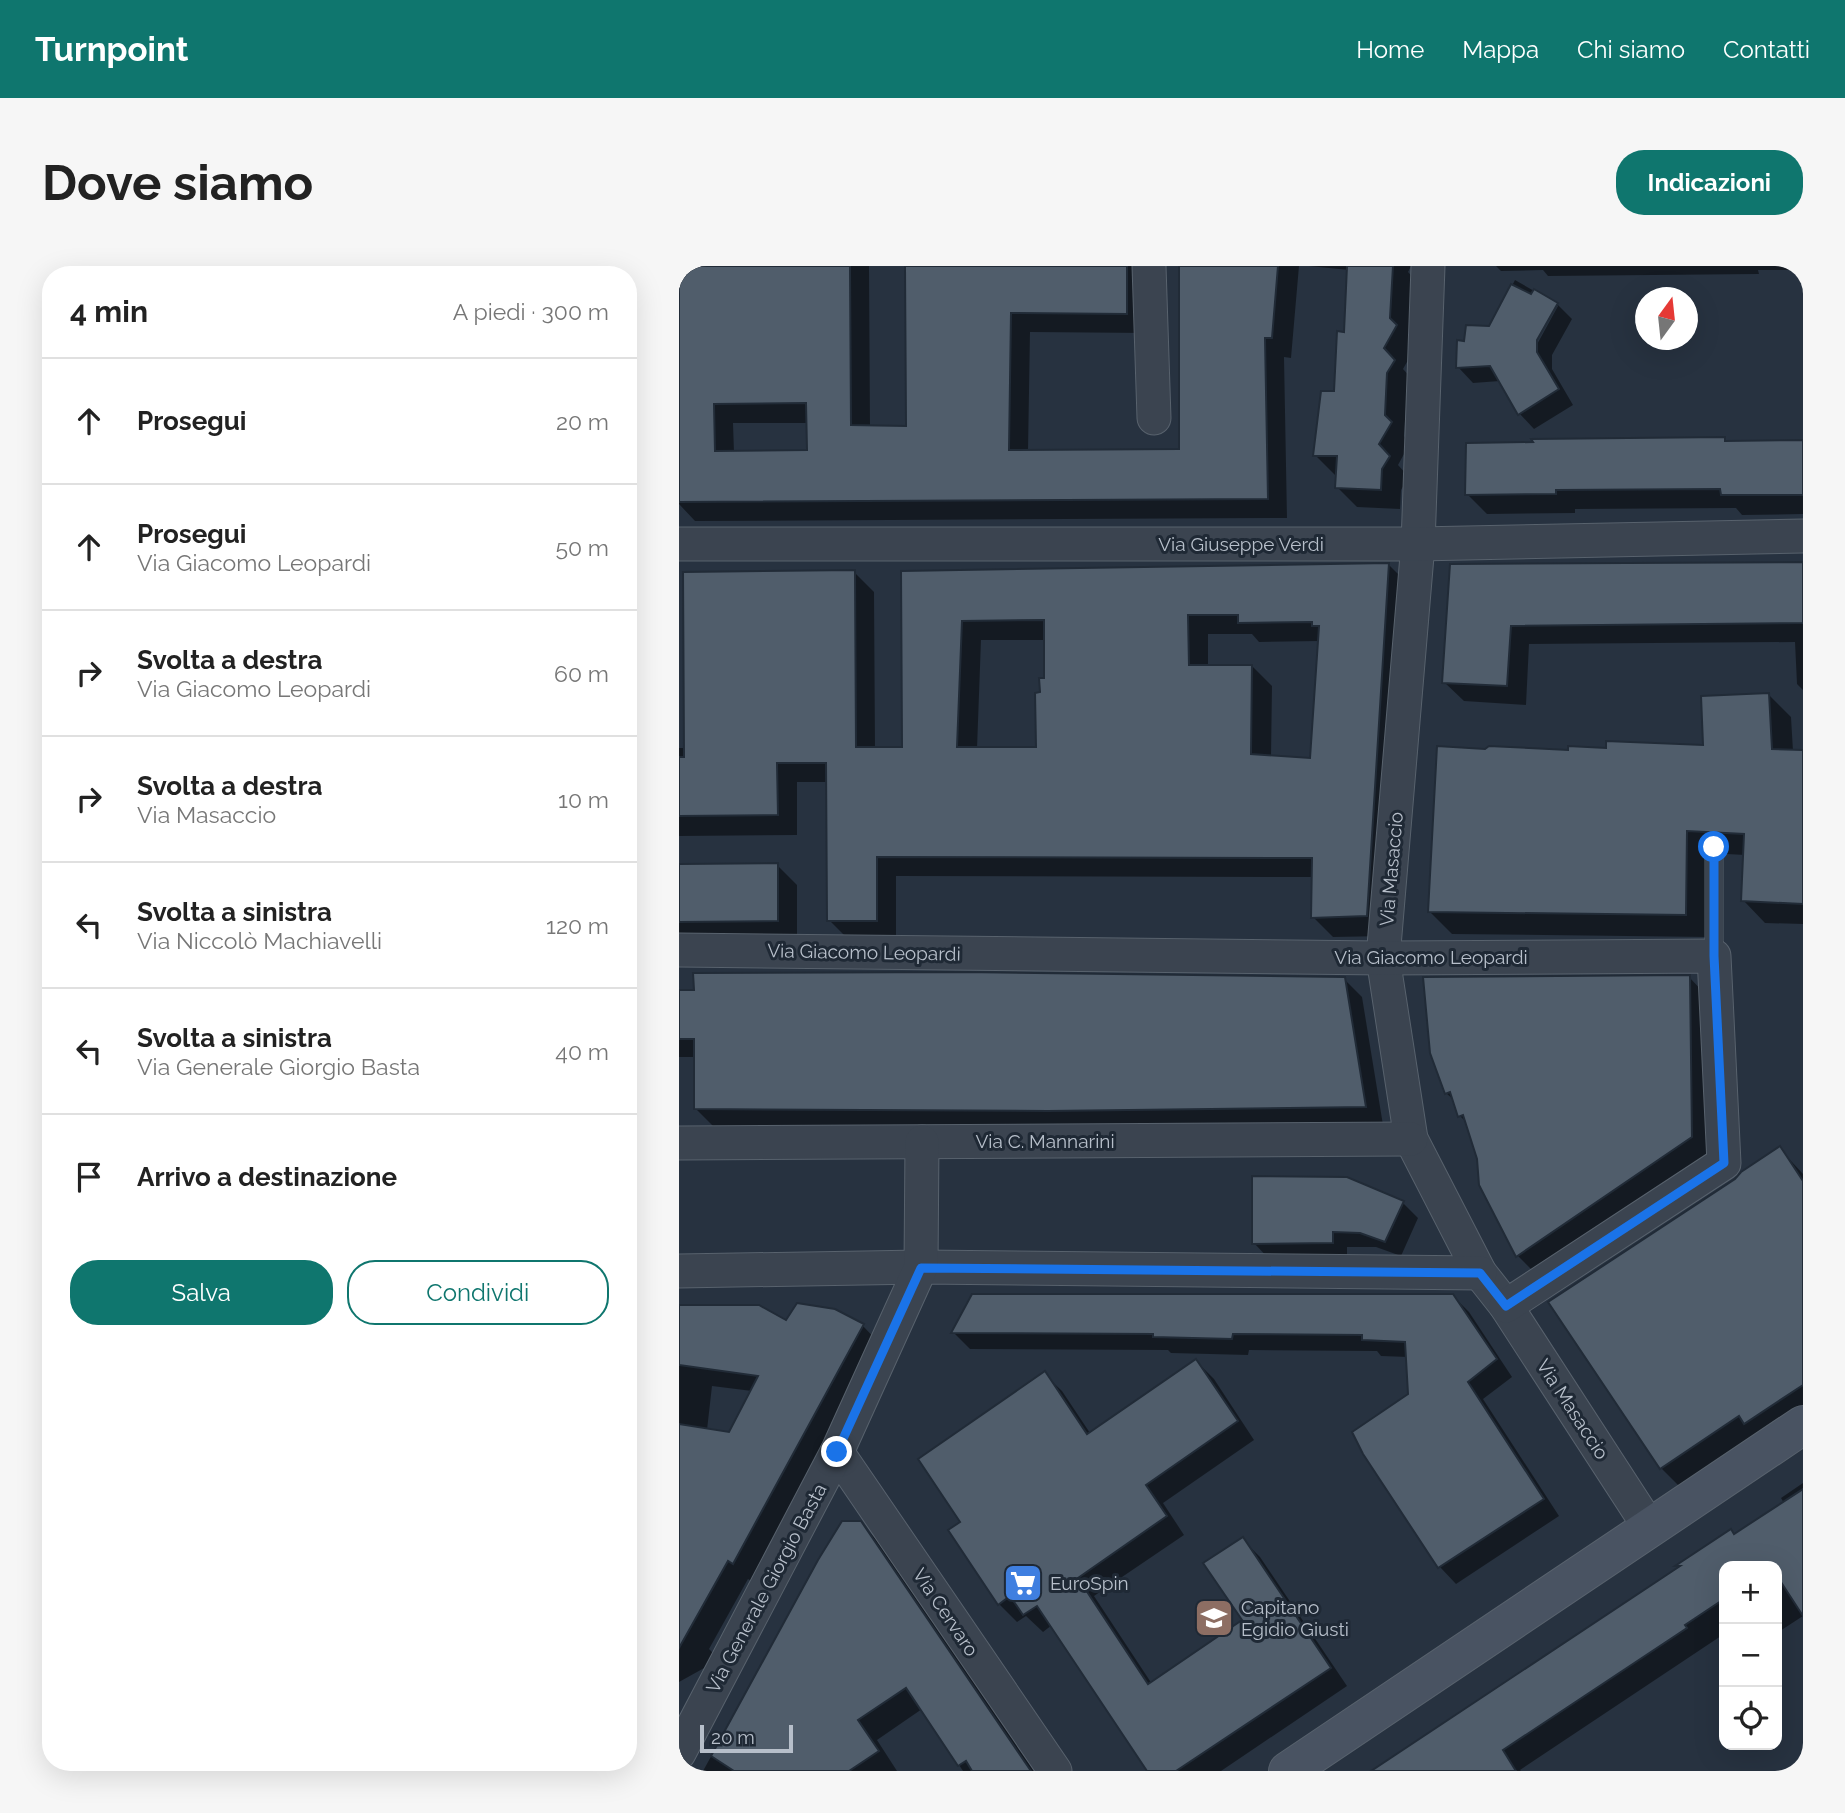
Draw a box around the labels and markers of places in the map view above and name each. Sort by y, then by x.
supermarket icon: EuroSpin [1002,1562,1044,1604]
place label: EuroSpin [1050,1572,1129,1594]
place label: Capitano Egidio Giusti [1241,1596,1349,1640]
school or university icon: Capitano Egidio Giusti [1193,1597,1235,1639]

